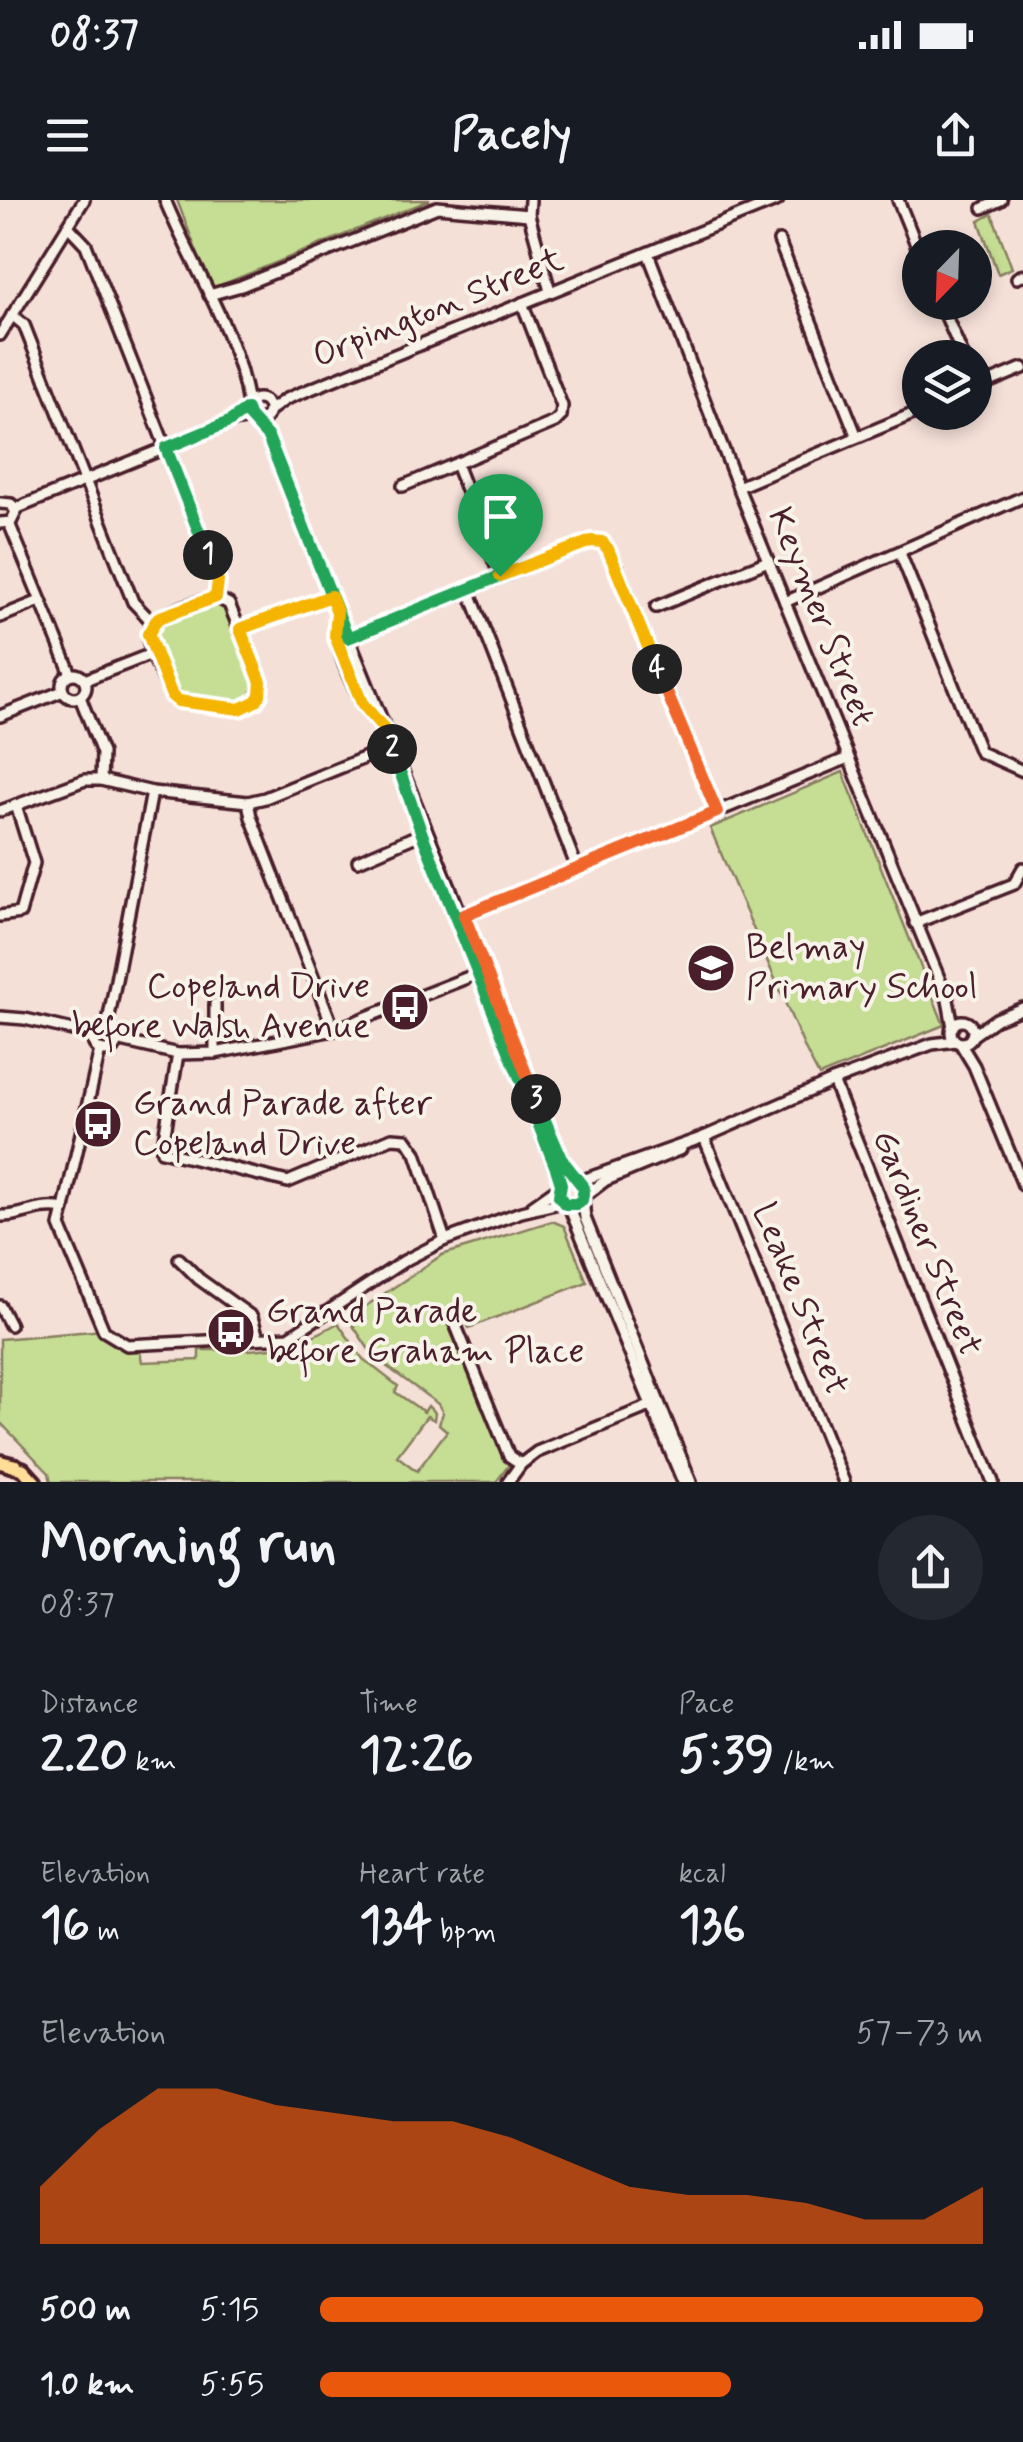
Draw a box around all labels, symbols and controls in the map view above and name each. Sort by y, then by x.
text: 08:37 [50,11,139,60]
text: Pacely [452,106,571,165]
icon: menu [40,108,95,163]
icon: share [928,108,983,163]
north arrow [902,230,992,320]
map controls [902,230,992,430]
street label: Orpington Street [306,237,571,379]
button: layers [902,340,992,430]
pin [458,474,543,577]
icon: arrive [473,489,528,544]
street label: Keymer Street [756,501,886,733]
pin: 1 [183,530,233,580]
text: 1 [202,536,214,573]
pin: 4 [632,644,682,694]
text: 4 [649,650,665,687]
pin: 2 [367,724,417,774]
text: 2 [385,730,399,767]
place label: Belmay Primary School [746,925,977,1011]
school or university icon: Belmay Primary School [685,942,737,994]
place label: Copeland Drive before Walsh Avenue [71,964,370,1053]
bus stop icon: Copeland Drive before Walsh Avenue [379,981,431,1033]
pin: 3 [511,1074,561,1124]
text: 3 [530,1080,542,1117]
place label: Grand Parade after Copeland Drive [133,1081,433,1167]
bus stop icon: Grand Parade after Copeland Drive [72,1098,124,1150]
street label: Gardiner Street [861,1123,993,1363]
street label: Leake Street [741,1196,859,1402]
place label: Grand Parade before Graham Place [266,1289,584,1378]
bus stop icon: Grand Parade before Graham Place [205,1306,257,1358]
text: Morning run [40,1510,337,1582]
button: share [878,1515,983,1620]
text: 08:37 [40,1584,115,1626]
text: Distance [40,1686,138,1723]
text: Time [359,1686,418,1723]
text: Pace [679,1686,734,1723]
text: 2.20 [40,1723,128,1789]
text: 12:26 [359,1723,474,1789]
text: 5:39 [679,1723,774,1789]
text: km [128,1744,176,1781]
text: /km [774,1744,835,1781]
text: Elevation [40,1856,150,1893]
text: Heart rate [359,1856,485,1893]
text: kcal [679,1856,726,1893]
text: 16 [40,1893,90,1959]
text: 134 [359,1893,432,1959]
text: 136 [679,1893,746,1959]
text: m [90,1914,120,1951]
text: bpm [432,1914,496,1951]
text: Elevation [40,2012,166,2054]
text: 57–73 m [856,2012,983,2054]
text: 500 m [40,2289,131,2331]
text: 5:15 [200,2289,259,2331]
text: 1.0 km [40,2364,134,2406]
text: 5:55 [200,2364,264,2406]

